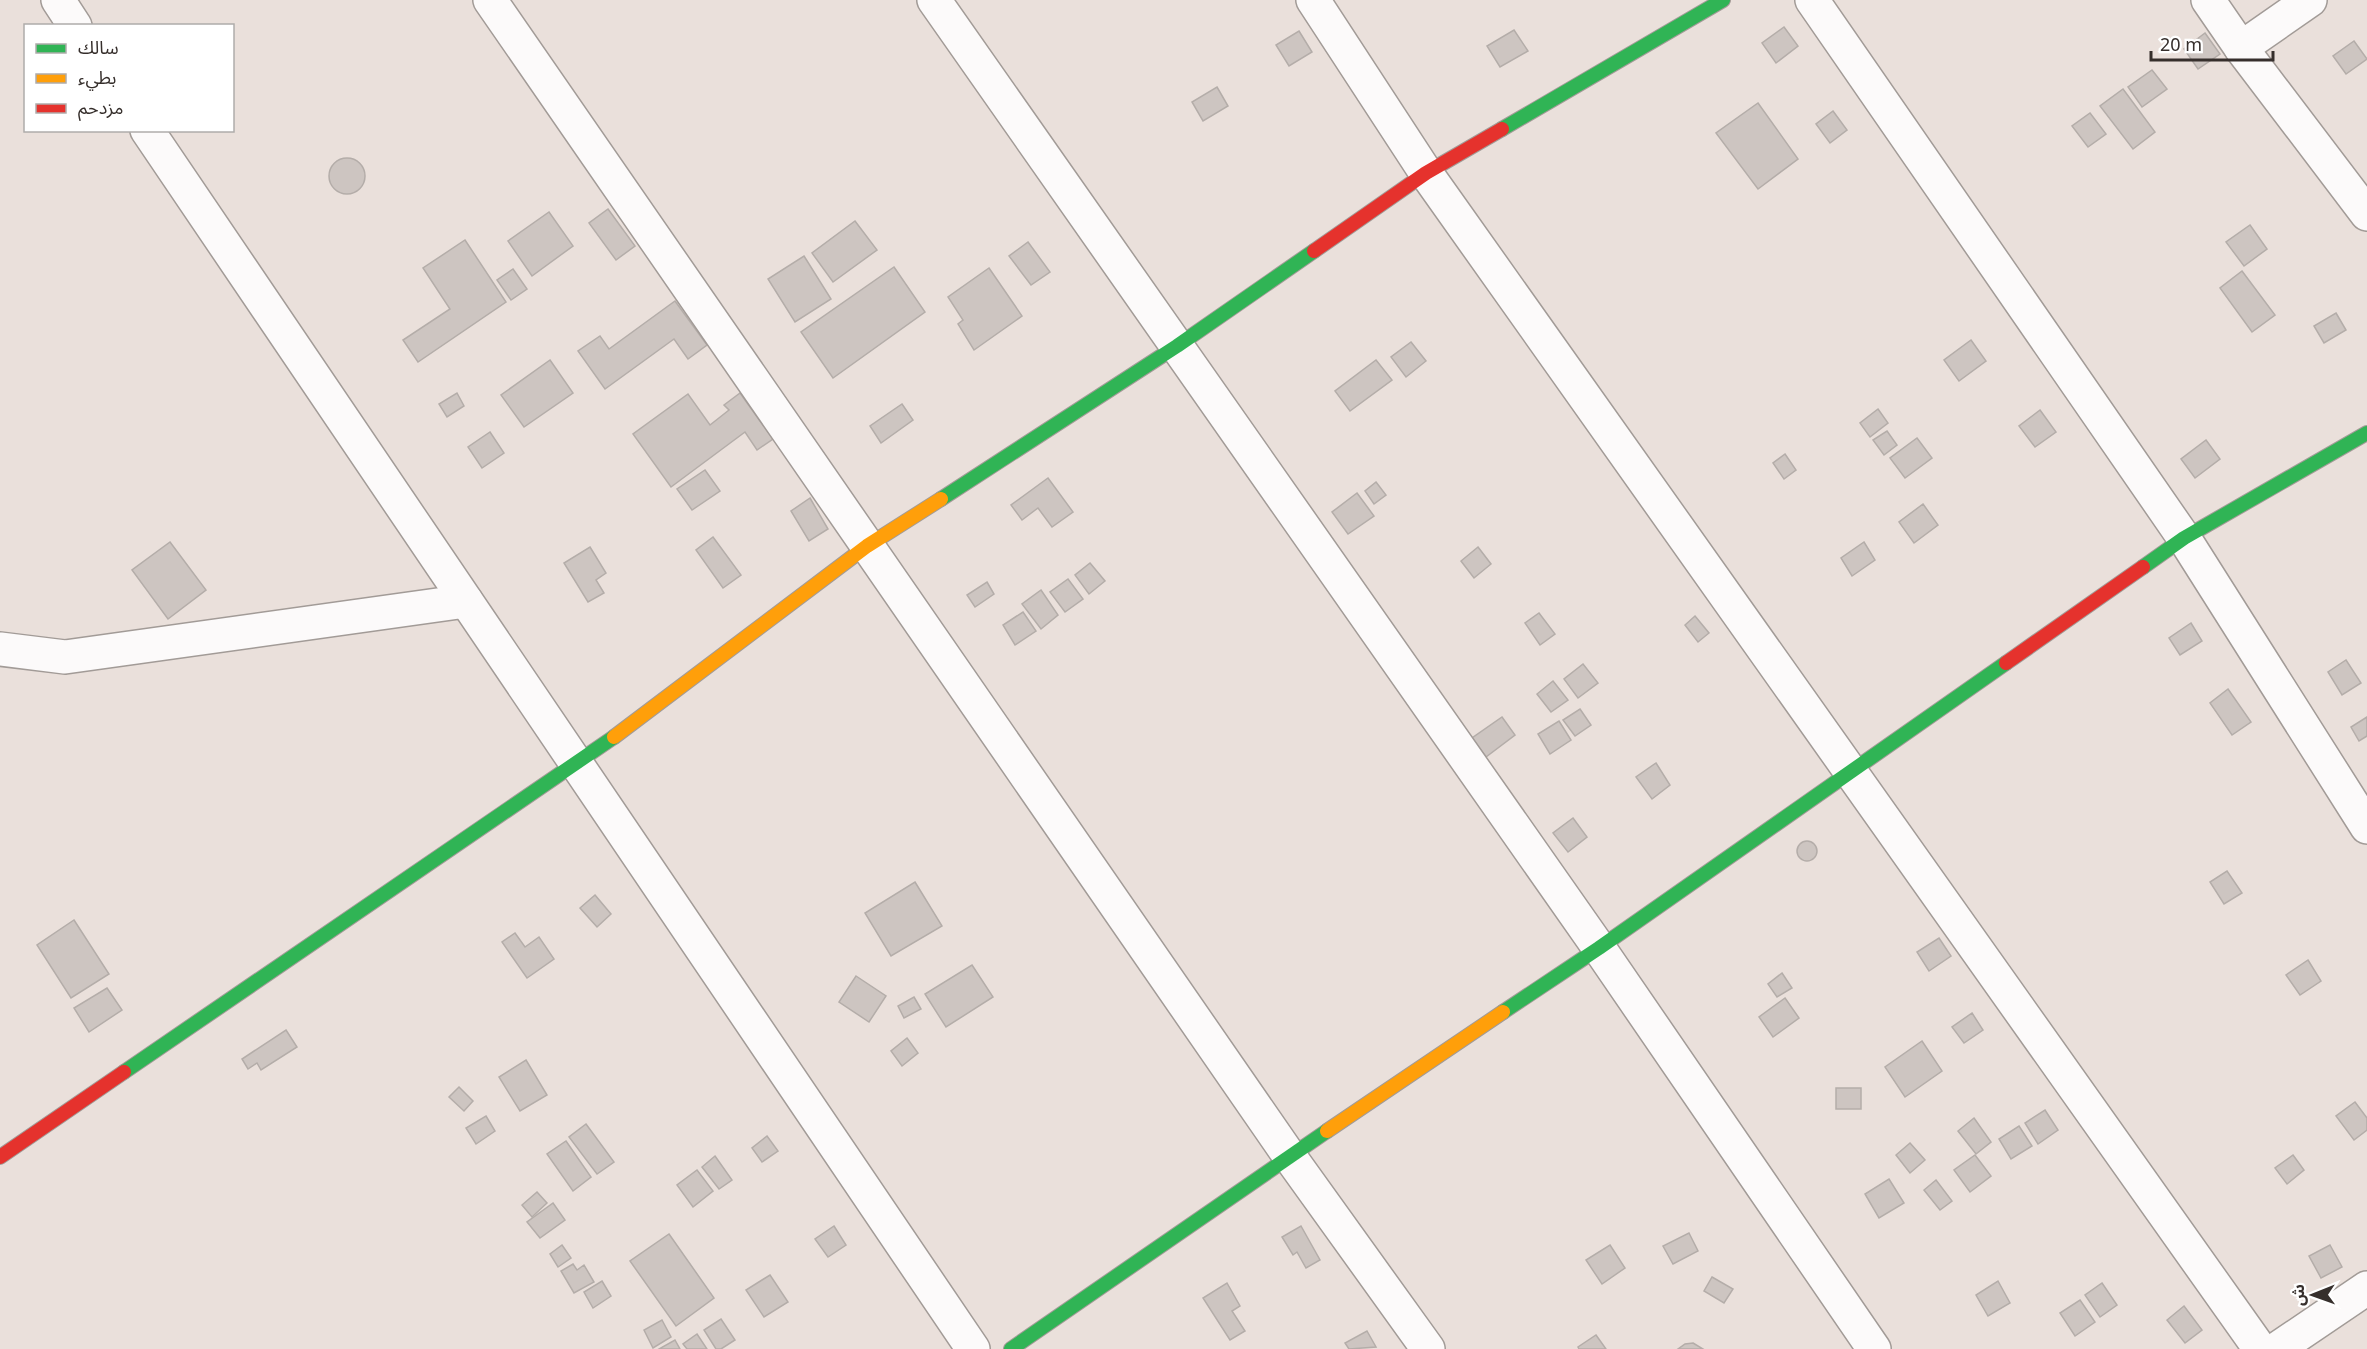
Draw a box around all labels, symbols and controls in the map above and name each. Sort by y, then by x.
legend [24,24,234,132]
scale bar [2151,24,2272,62]
text: 20 m [2160,32,2202,56]
text: سالك [78,35,119,59]
text: بطيء [78,65,116,91]
text: مزدحم [78,95,123,121]
north arrow [2283,1265,2343,1325]
text: ش [2287,1284,2309,1306]

